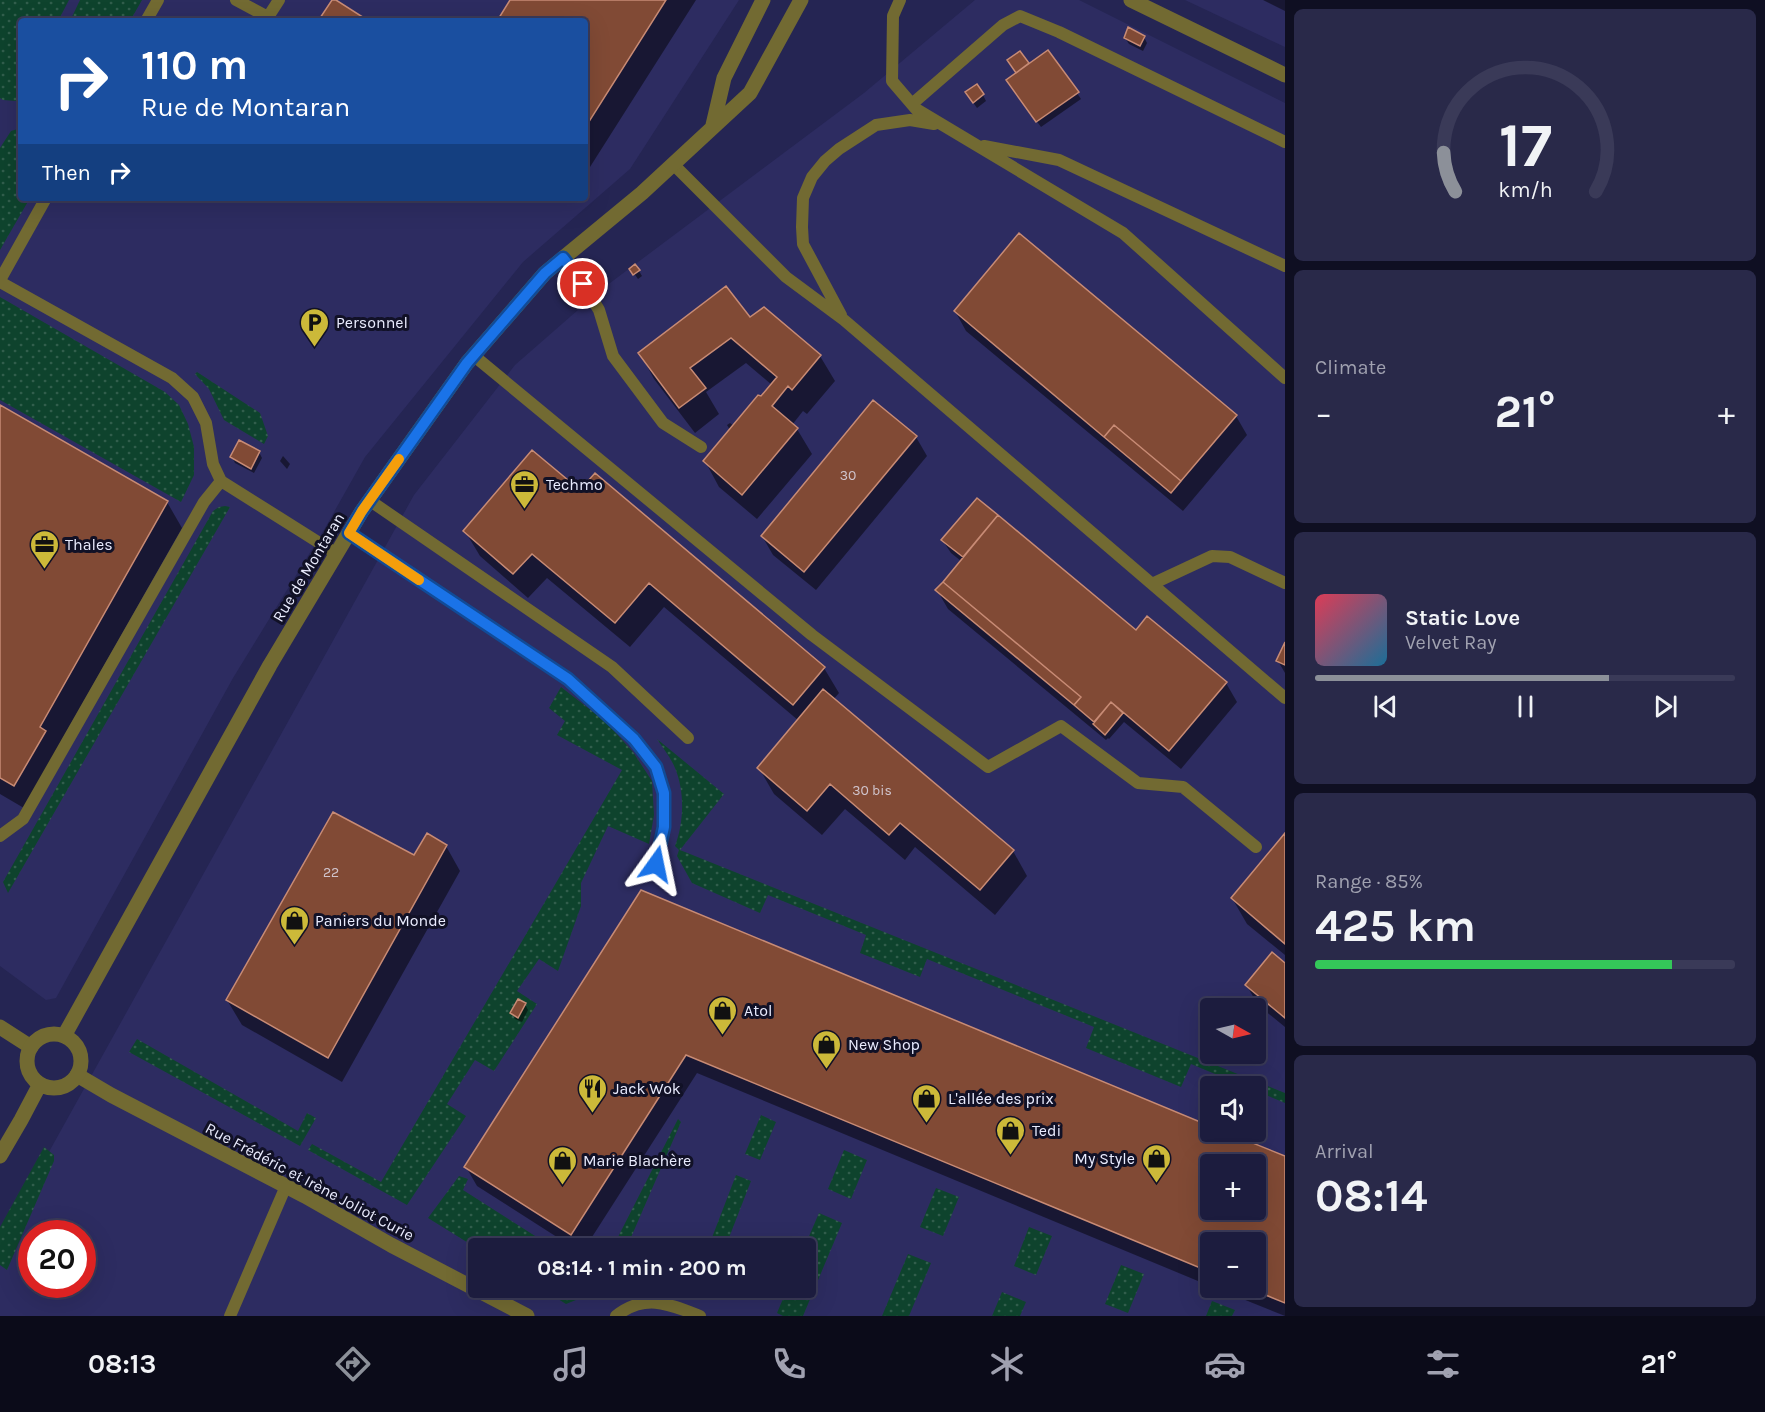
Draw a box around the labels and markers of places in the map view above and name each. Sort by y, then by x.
pin [557,258,608,309]
parking icon: Personnel [299,306,331,348]
place label: Personnel [336,313,408,332]
office icon: Techmo [509,468,541,510]
place label: Techmo [546,475,603,494]
office icon: Thales [28,528,60,570]
place label: Thales [65,535,113,554]
shop icon: Paniers du Monde [278,904,310,946]
place label: Paniers du Monde [315,911,446,930]
shop icon: Atol [707,994,739,1036]
place label: Atol [744,1001,772,1020]
shop icon: New Shop [811,1028,843,1070]
place label: New Shop [848,1035,920,1054]
restaurant icon: Jack Wok [576,1072,608,1114]
place label: Jack Wok [613,1079,681,1098]
shop icon: L'allée des prix [911,1082,943,1124]
place label: L'allée des prix [948,1089,1054,1108]
shop icon: Tedi [995,1114,1027,1156]
place label: Tedi [1032,1121,1061,1140]
shop icon: My Style [1140,1142,1172,1184]
shop icon: Marie Blachère [546,1144,578,1186]
place label: My Style [1074,1149,1135,1168]
place label: Marie Blachère [583,1151,691,1170]

